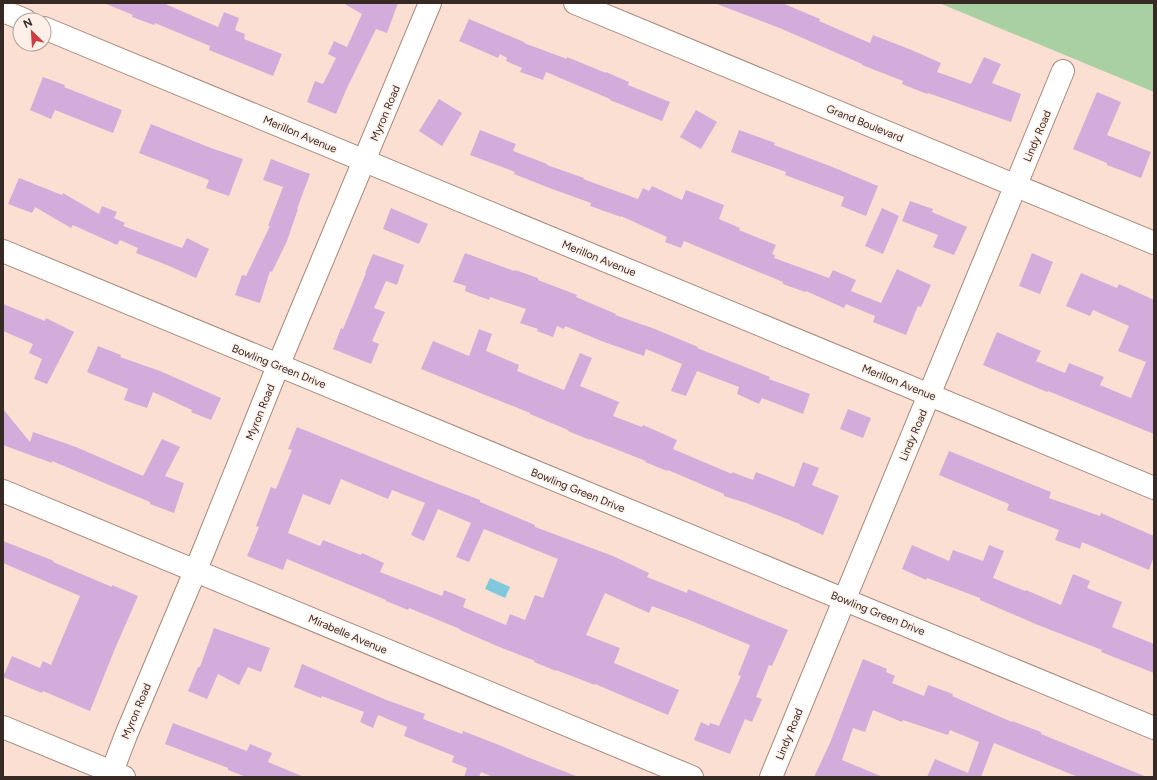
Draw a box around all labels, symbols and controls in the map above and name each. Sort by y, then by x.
north arrow [12,12,52,52]
text: N [21,16,35,31]
street label: Myron Road [368,83,403,143]
street label: Grand Boulevard [824,102,905,145]
street label: Lindy Road [1021,108,1054,164]
street label: Merillon Avenue [261,113,339,156]
street label: Merillon Avenue [560,238,638,279]
street label: Bowling Green Drive [230,342,328,391]
street label: Merillon Avenue [860,362,938,403]
street label: Myron Road [243,382,278,442]
street label: Lindy Road [897,407,930,463]
street label: Bowling Green Drive [529,466,627,515]
street label: Bowling Green Drive [829,589,927,638]
street label: Mirabelle Avenue [306,612,389,657]
street label: Myron Road [119,681,154,741]
street label: Lindy Road [773,706,806,762]

